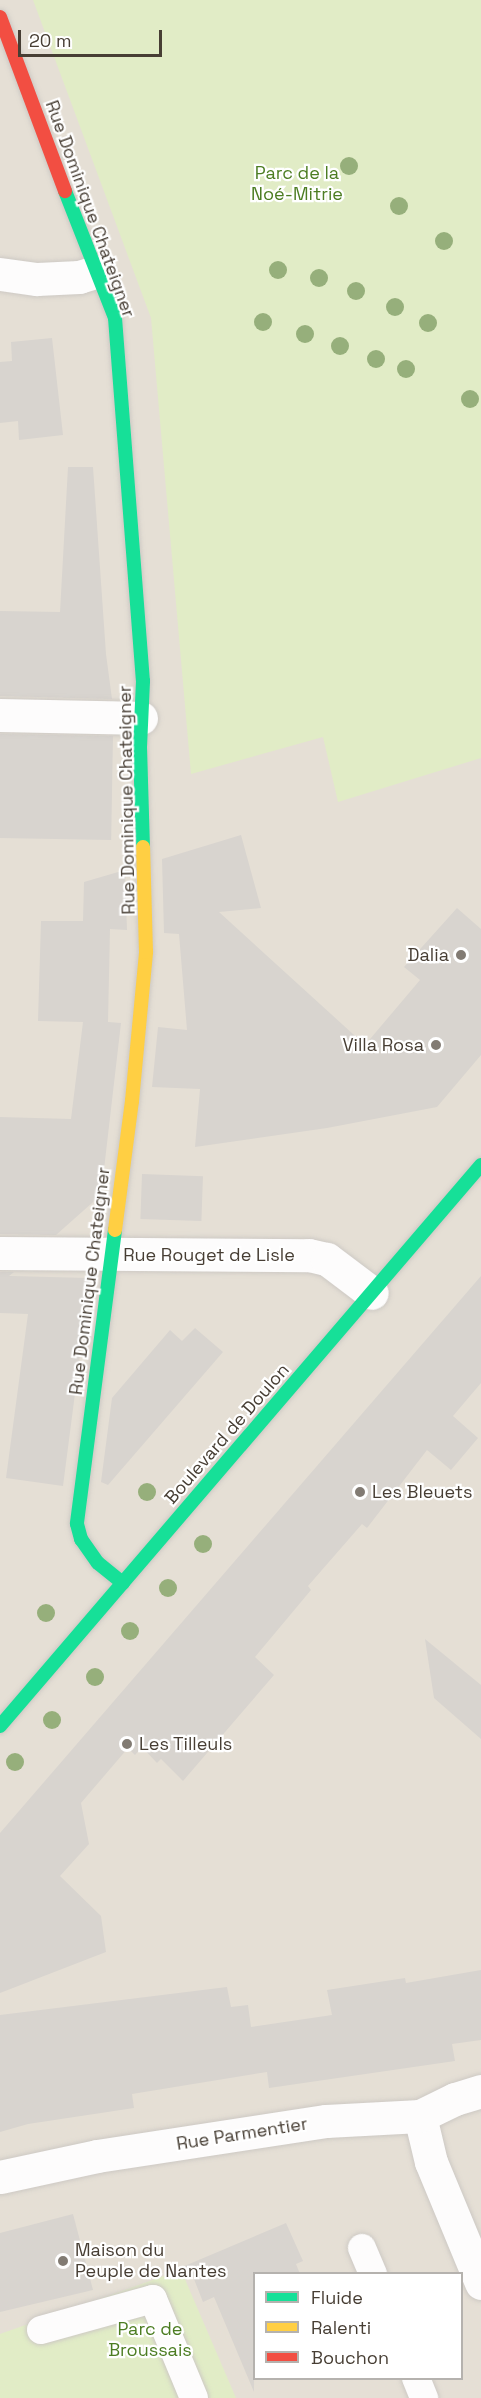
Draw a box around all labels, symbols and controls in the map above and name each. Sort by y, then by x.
scale bar [21,18,165,56]
text: 20 m [29,29,72,52]
street label: Rue Dominique Chateigner [41,98,139,320]
park label: Parc de la Noé-Mitrie [251,163,343,206]
street label: Rue Dominique Chateigner [114,685,140,915]
place label: Dalia [408,944,449,966]
marker: Dalia [454,948,468,962]
place label: Villa Rosa [342,1034,424,1056]
marker: Villa Rosa [429,1038,443,1052]
street label: Rue Dominique Chateigner [65,1166,115,1396]
street label: Rue Rouget de Lisle [123,1244,295,1266]
street label: Boulevard de Doulon [160,1359,294,1509]
place label: Les Bleuets [372,1481,473,1503]
marker: Les Bleuets [353,1485,367,1499]
place label: Les Tilleuls [139,1733,233,1755]
marker: Les Tilleuls [120,1737,134,1751]
street label: Rue Parmentier [175,2113,309,2155]
place label: Maison du Peuple de Nantes [75,2240,227,2282]
marker: Maison du Peuple de Nantes [56,2254,70,2268]
legend [253,2272,463,2380]
text: Fluide [311,2286,363,2309]
text: Ralenti [311,2316,371,2339]
park label: Parc de Broussais [108,2319,192,2362]
text: Bouchon [311,2346,389,2369]

